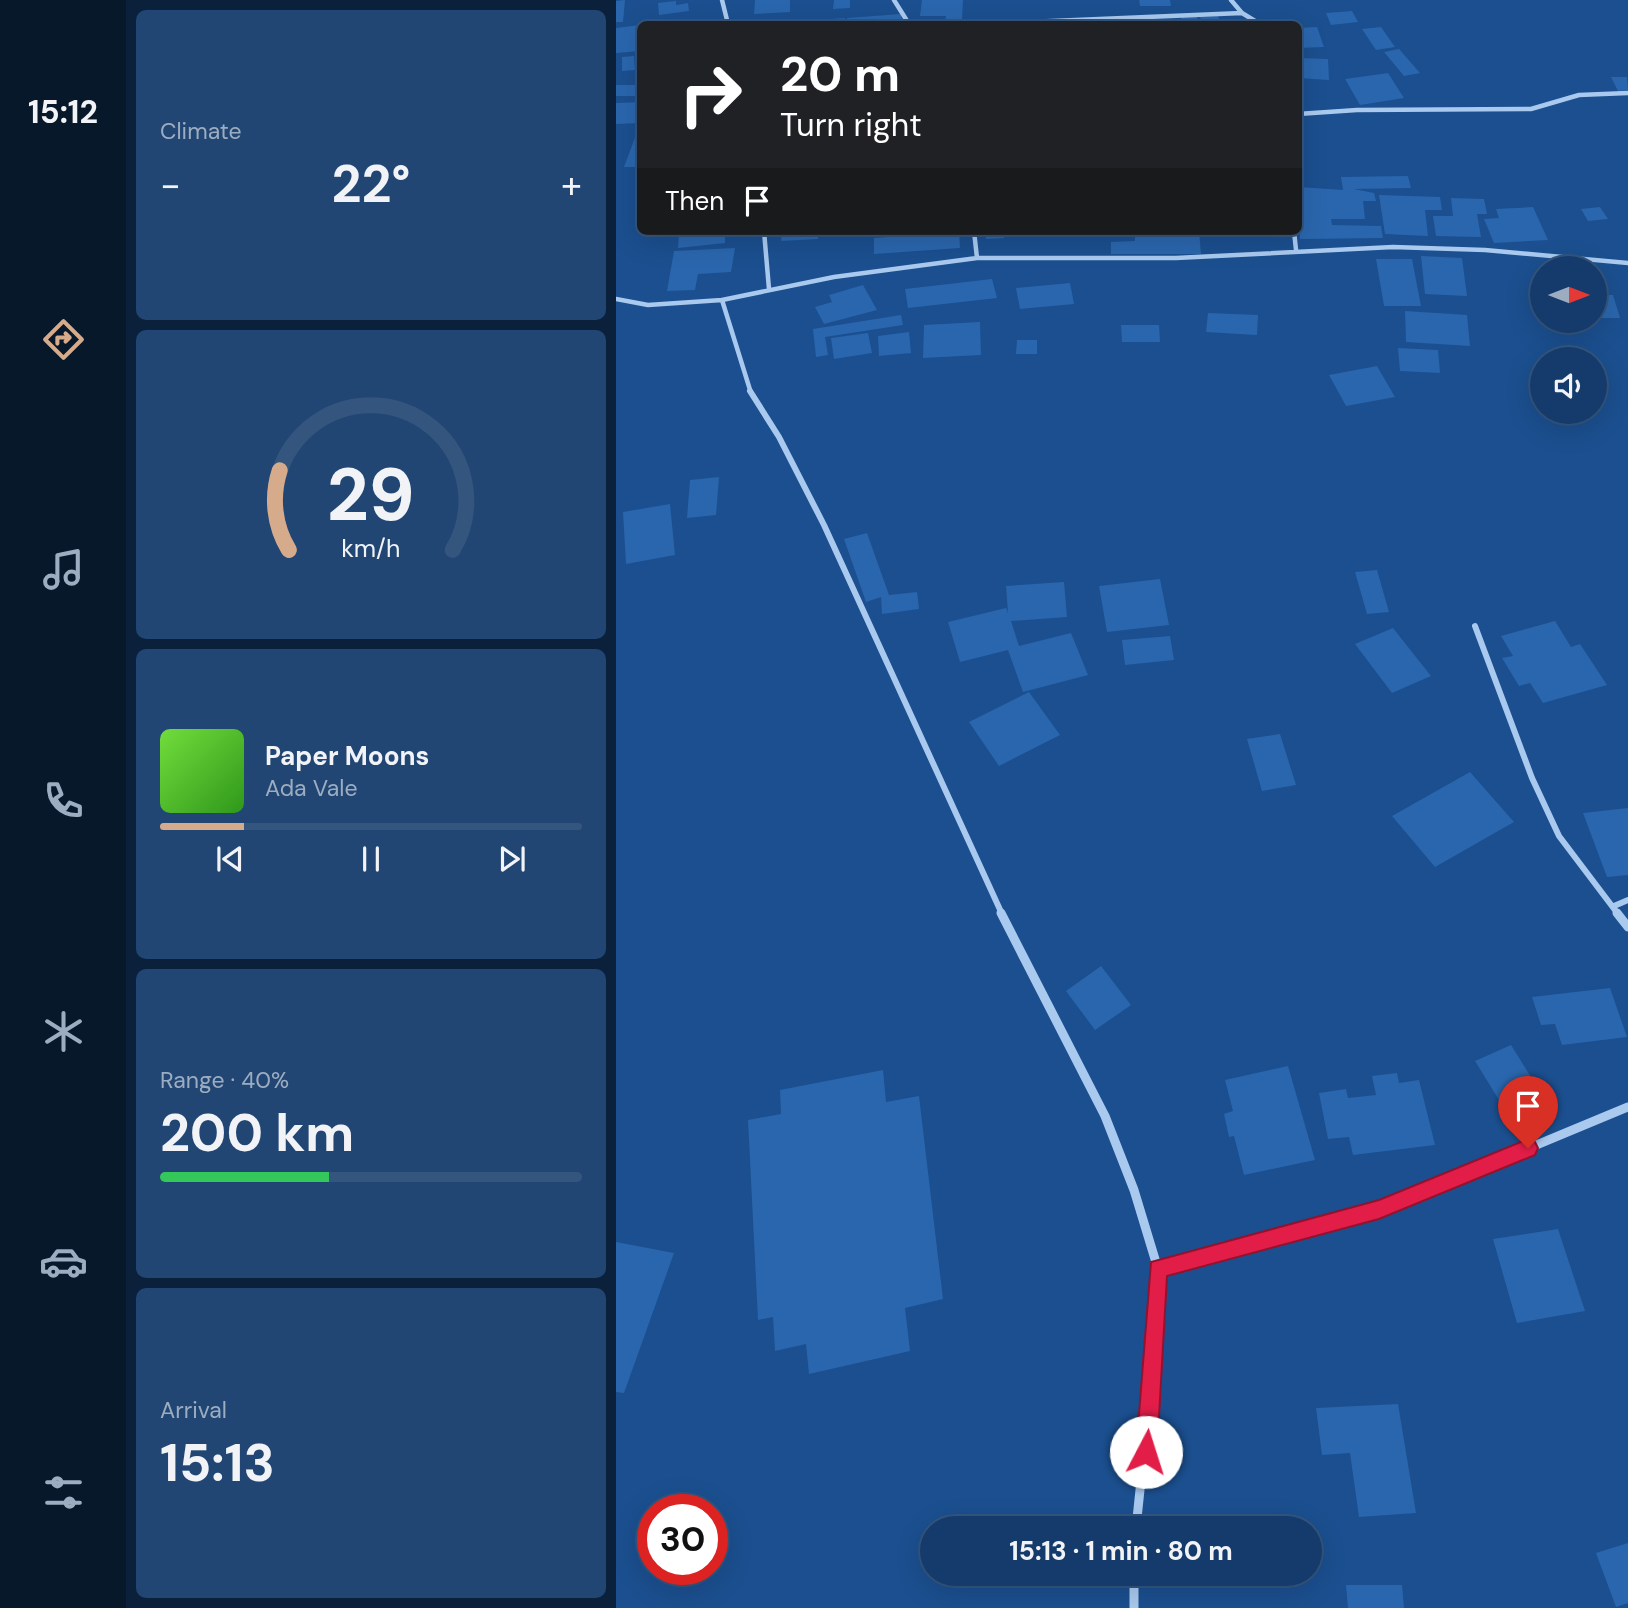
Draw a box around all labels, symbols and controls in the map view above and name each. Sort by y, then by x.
text: 20 m [780,42,900,106]
icon: right [665,49,756,140]
text: 15:12 [28,91,98,133]
text: Turn right [780,104,922,146]
text: Climate [160,116,242,146]
text: 22° [332,150,410,218]
text: − [160,160,181,210]
text: + [561,160,582,210]
icon: arrive [738,182,776,220]
text: Then [665,184,724,218]
north arrow [1530,256,1606,332]
map controls [1530,256,1607,424]
icon: directions [39,315,88,364]
button: sound [1530,347,1607,424]
text: 29 [327,449,415,544]
text: km/h [341,532,401,565]
icon: music [39,545,88,594]
text: Paper Moons [265,739,429,773]
text: Ada Vale [265,773,358,803]
icon: phone [39,776,88,825]
icon: previous [211,840,249,878]
icon: pause [352,840,390,878]
icon: next [493,840,531,878]
icon: climate [39,1007,88,1056]
text: Range · 40% [160,1065,289,1095]
pin [1498,1076,1558,1148]
icon: arrive [1509,1087,1547,1125]
text: 200 km [160,1099,354,1167]
icon: car [39,1237,88,1286]
text: Arrival [160,1395,227,1425]
position arrow [1109,1415,1183,1489]
text: 15:13 [160,1429,275,1497]
icon: filters [39,1468,88,1517]
speed limit sign: 30 [637,1494,728,1585]
text: 15:13 · 1 min · 80 m [1009,1534,1233,1568]

